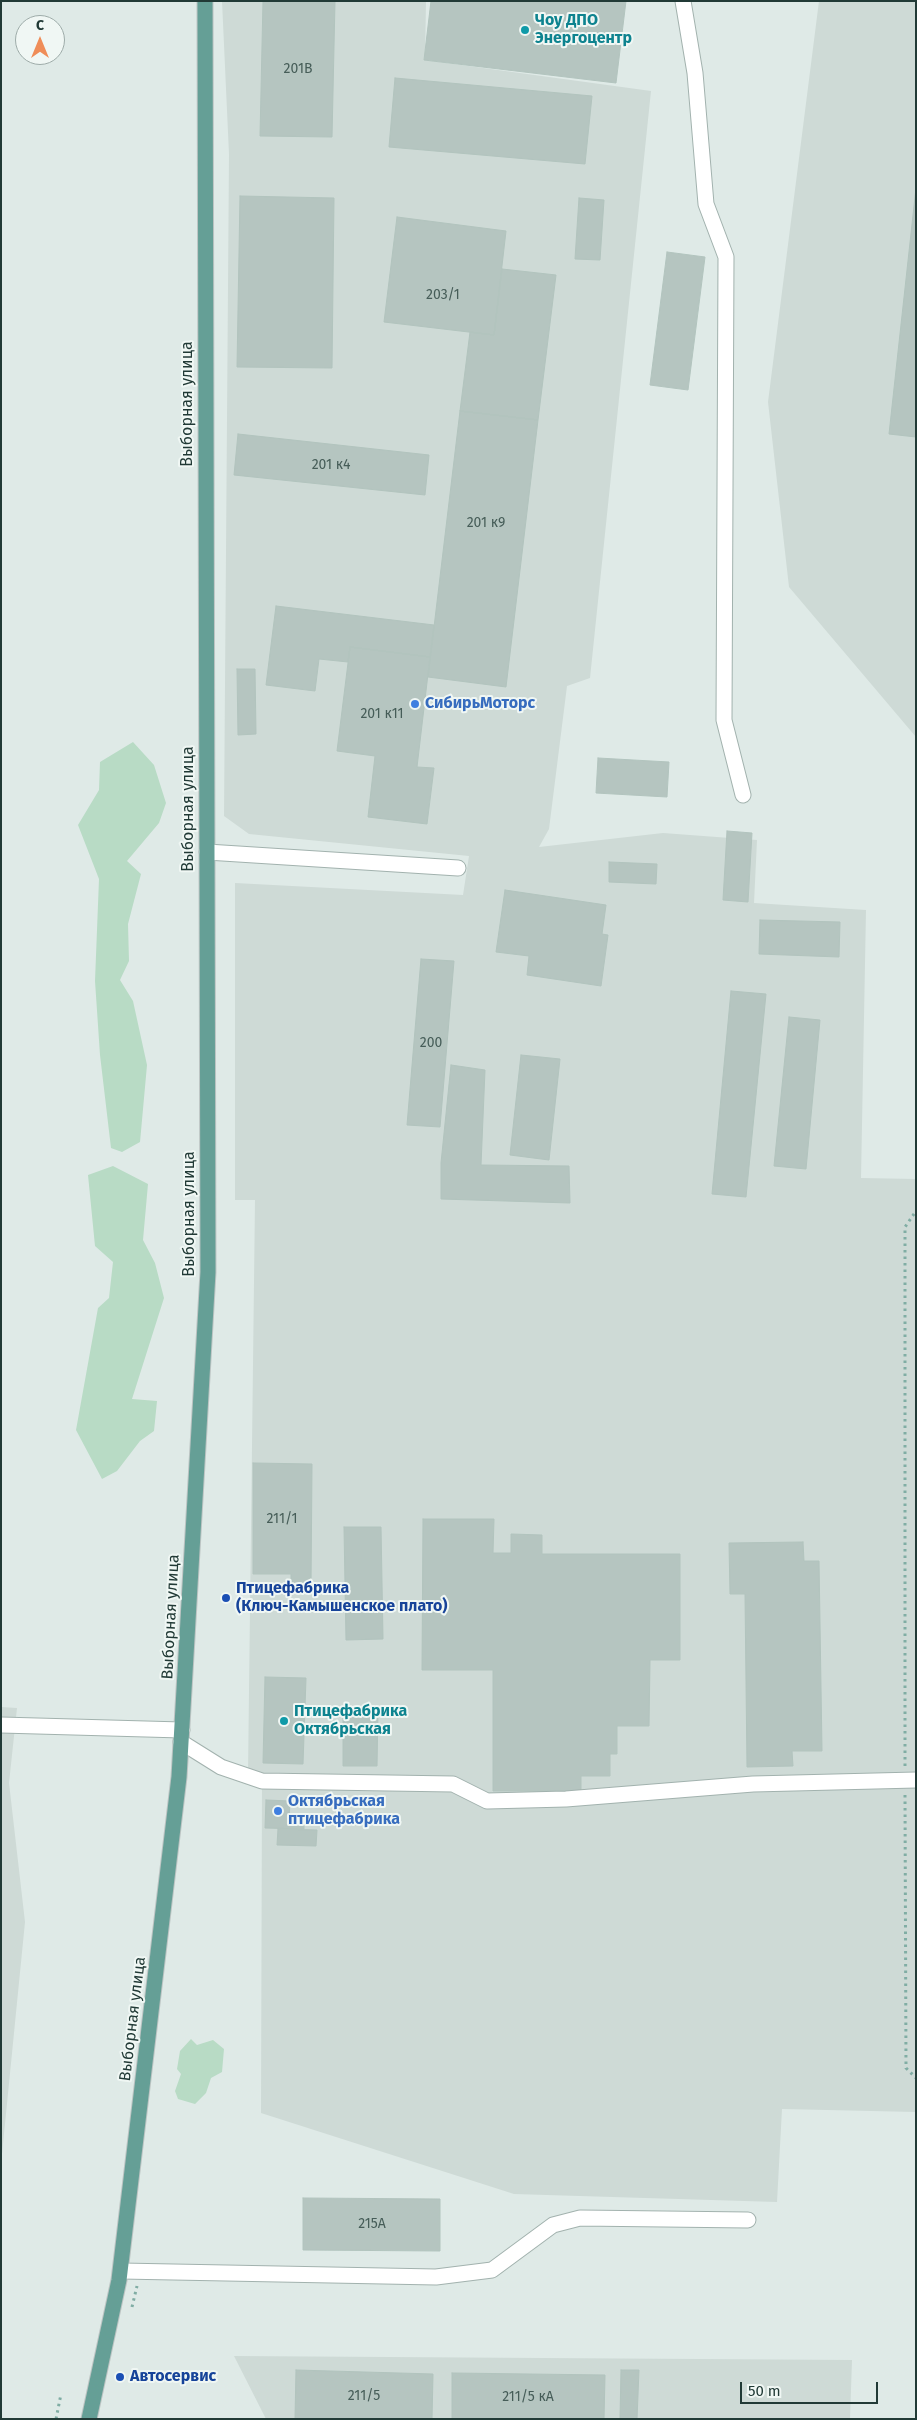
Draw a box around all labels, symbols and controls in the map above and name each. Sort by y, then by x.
place label: Чоу ДПО Энергоцентр [535,11,632,49]
north arrow [15,15,65,65]
text: С [36,17,44,34]
marker: Чоу ДПО Энергоцентр [519,24,531,36]
house number: 201В [284,61,312,77]
house number: 203/1 [426,287,460,303]
street label: Выборная улица [178,341,198,467]
house number: 201 к4 [312,457,350,473]
house number: 201 к9 [467,515,505,531]
place label: СибирьМоторс [425,694,535,714]
marker: СибирьМоторс [409,698,421,710]
house number: 201 к11 [360,706,404,722]
street label: Выборная улица [179,746,199,872]
house number: 200 [420,1035,442,1051]
street label: Выборная улица [180,1151,200,1277]
house number: 211/1 [266,1511,298,1527]
street label: Выборная улица [158,1554,184,1680]
place label: Птицефабрика (Ключ-Камышенское плато) [236,1579,448,1617]
marker: Птицефабрика (Ключ-Камышенское плато) [220,1592,232,1604]
place label: Птицефабрика Октябрьская [294,1702,407,1740]
marker: Птицефабрика Октябрьская [278,1715,290,1727]
place label: Октябрьская птицефабрика [288,1792,400,1830]
marker: Октябрьская птицефабрика [272,1805,284,1817]
street label: Выборная улица [116,1956,150,2082]
house number: 215А [358,2216,386,2232]
place label: Автосервис [130,2367,216,2387]
marker: Автосервис [114,2371,126,2383]
scale bar [742,2372,880,2404]
text: 50 m [748,2382,781,2400]
house number: 211/5 [348,2388,380,2404]
house number: 211/5 кА [502,2389,554,2405]

